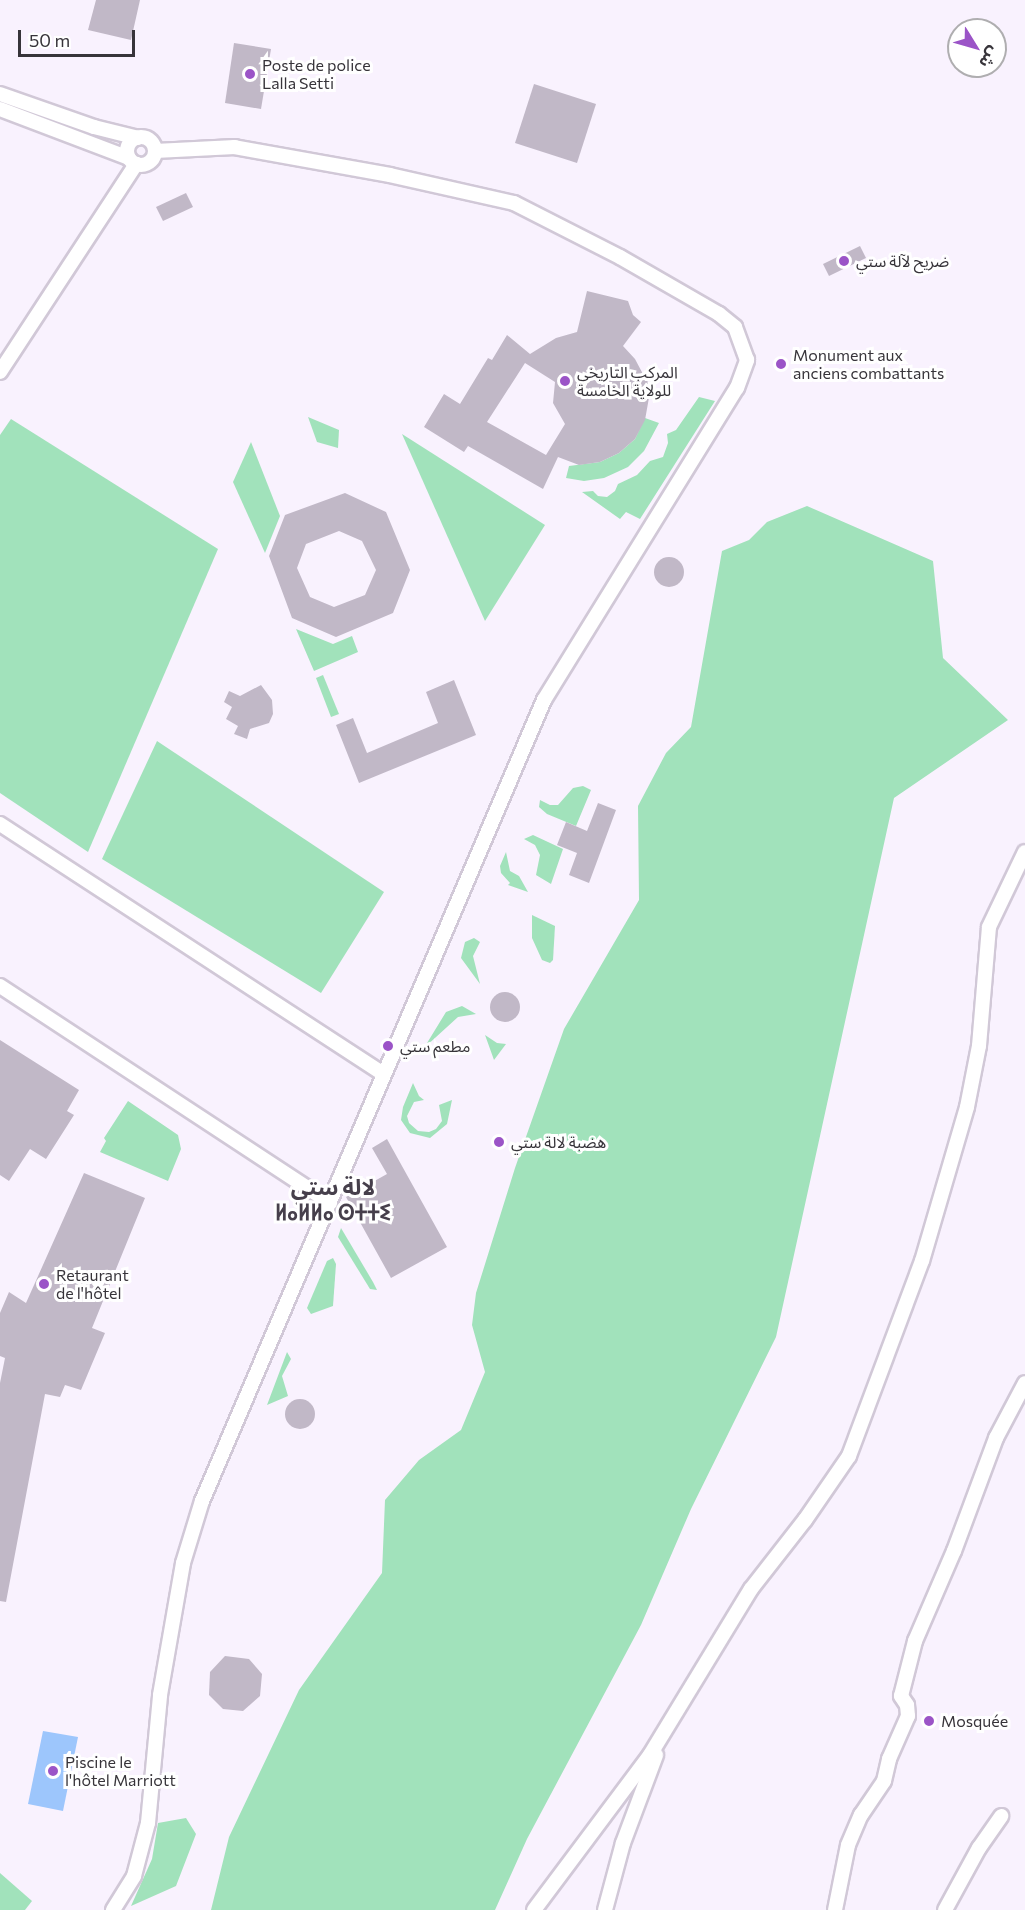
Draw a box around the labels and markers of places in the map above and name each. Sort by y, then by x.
place label: Poste de police Lalla Setti [262,55,371,93]
marker: Poste de police Lalla Setti [243,67,257,81]
place label: ضريح لآلة ستي [856,251,949,271]
marker: ضريح لآلة ستي [837,254,851,268]
place label: Monument aux anciens combattants [793,345,944,383]
marker: Monument aux anciens combattants [774,357,788,371]
place label: المركب التاريخي للولاية الخامسة [577,362,678,400]
marker: المركب التاريخي للولاية الخامسة [558,374,572,388]
place label: مطعم ستي [400,1036,470,1056]
marker: مطعم ستي [381,1039,395,1053]
place label: هضبة لالة ستي [511,1132,606,1152]
marker: هضبة لالة ستي [492,1135,506,1149]
place label: Retaurant de l'hôtel [56,1265,129,1303]
marker: Retaurant de l'hôtel [37,1277,51,1291]
place label: Mosquée [941,1711,1008,1731]
marker: Mosquée [922,1714,936,1728]
place label: Piscine le l'hôtel Marriott [65,1752,176,1790]
marker: Piscine le l'hôtel Marriott [46,1764,60,1778]

